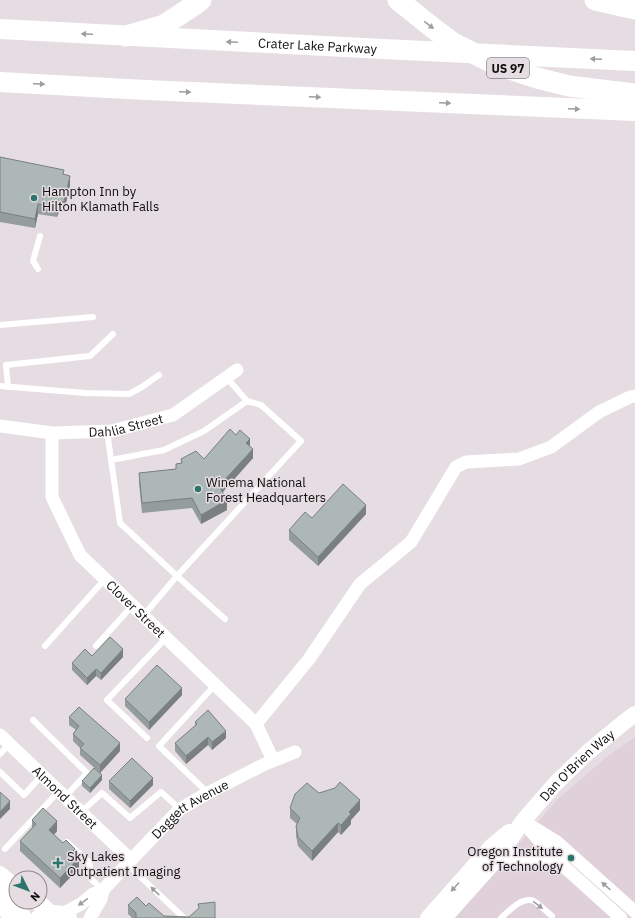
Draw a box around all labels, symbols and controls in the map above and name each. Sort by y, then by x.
one-way arrow [423,20,434,29]
one-way arrow [80,31,93,37]
street label: Crater Lake Parkway [258,34,378,57]
one-way arrow [226,38,238,45]
one-way arrow [590,56,602,63]
road number: US 97 [487,58,529,78]
one-way arrow [33,81,45,88]
one-way arrow [179,88,191,95]
one-way arrow [309,94,321,101]
one-way arrow [439,100,452,106]
one-way arrow [568,105,580,112]
place label: Hampton Inn by Hilton Klamath Falls [42,183,159,215]
marker: Hampton Inn by Hilton Klamath Falls [29,193,39,203]
street label: Dahlia Street [88,410,165,440]
place label: Winema National Forest Headquarters [206,474,326,506]
marker: Winema National Forest Headquarters [193,484,203,494]
street label: Clover Street [103,576,169,641]
street label: Dan O'Brien Way [536,725,618,805]
street label: Almond Street [29,762,101,832]
street label: Daggett Avenue [148,776,231,842]
place label: Oregon Institute of Technology [467,843,564,875]
place label: Sky Lakes Outpatient Imaging [67,848,181,880]
marker: Oregon Institute of Technology [566,853,576,863]
marker: Sky Lakes Outpatient Imaging [52,857,64,869]
north arrow [8,870,48,910]
one-way arrow [601,881,611,890]
one-way arrow [451,882,460,892]
one-way arrow [150,886,160,896]
text: N [28,889,43,904]
one-way arrow [77,898,88,906]
one-way arrow [533,901,544,909]

